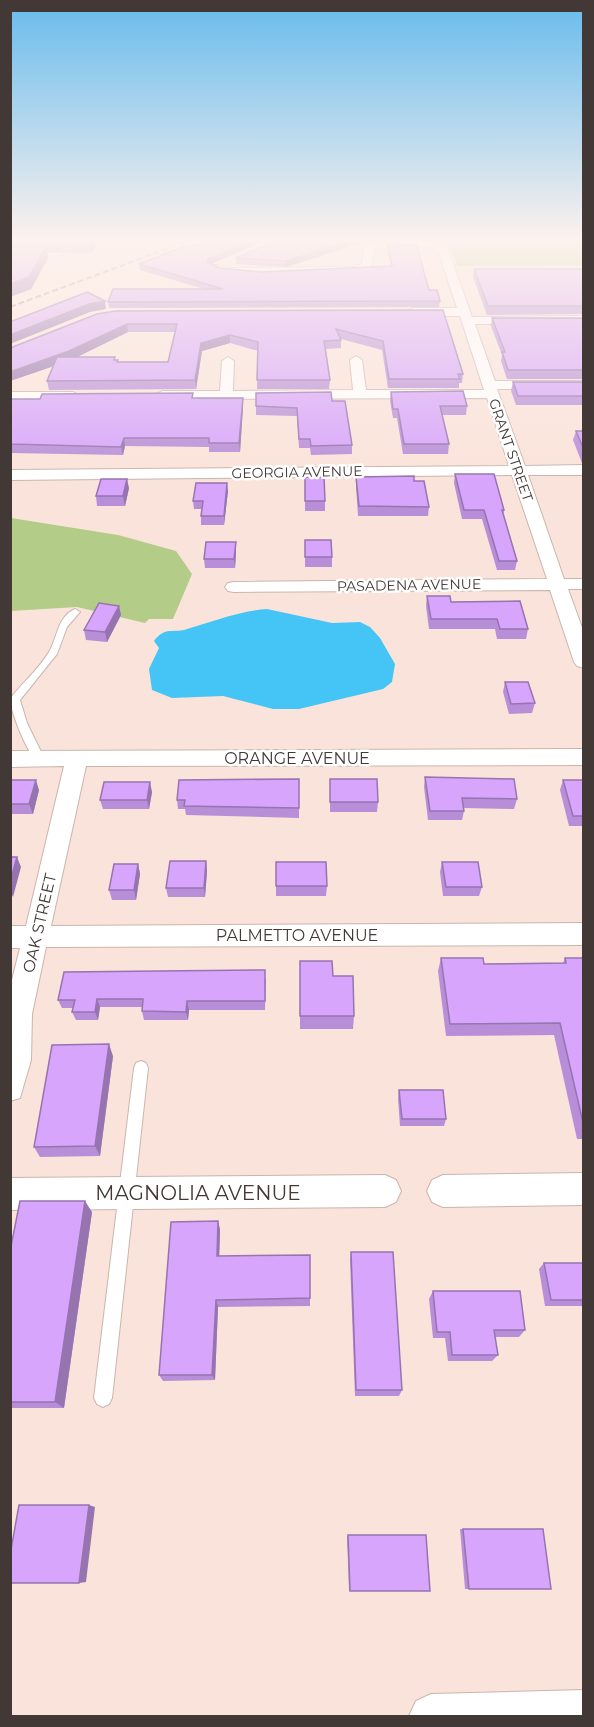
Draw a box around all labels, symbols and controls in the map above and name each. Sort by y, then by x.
street label: GRANT STREET [485,396,537,504]
street label: GEORGIA AVENUE [231,462,363,482]
street label: PASADENA AVENUE [337,575,481,595]
street label: ORANGE AVENUE [224,749,370,768]
street label: OAK STREET [19,871,60,975]
street label: PALMETTO AVENUE [216,926,378,945]
street label: MAGNOLIA AVENUE [95,1181,301,1205]

